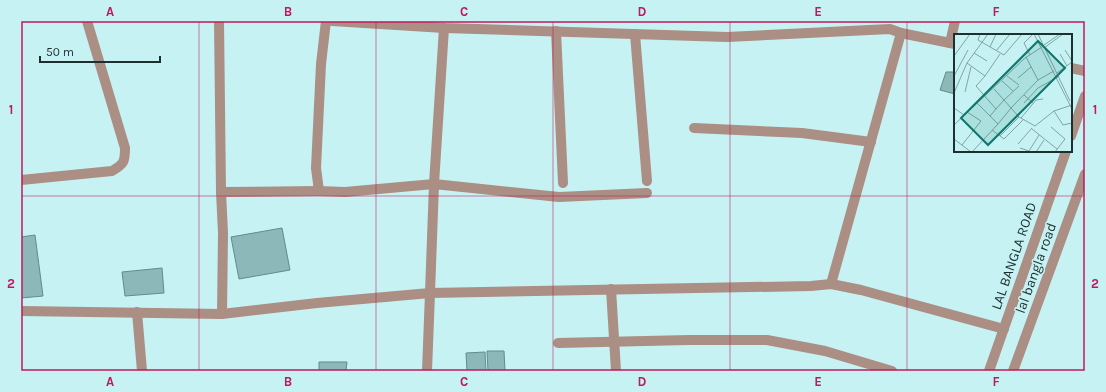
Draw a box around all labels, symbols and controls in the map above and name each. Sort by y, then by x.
text: A [106,4,114,19]
text: B [284,4,292,19]
text: C [460,4,468,19]
text: D [638,4,647,19]
text: E [814,4,822,19]
text: F [992,4,1000,19]
inset map [954,34,1072,152]
scale bar [40,38,160,64]
text: 50 m [46,45,74,59]
text: 1 [9,102,13,117]
text: 1 [1093,102,1097,117]
street label: LAL BANGLA ROAD [988,200,1040,312]
street label: lal bangla road [1012,221,1060,315]
text: 2 [7,276,15,291]
text: 2 [1091,276,1099,291]
text: A [106,374,114,389]
text: B [284,374,292,389]
text: C [460,374,468,389]
text: D [638,374,647,389]
text: E [814,374,822,389]
text: F [992,374,1000,389]

